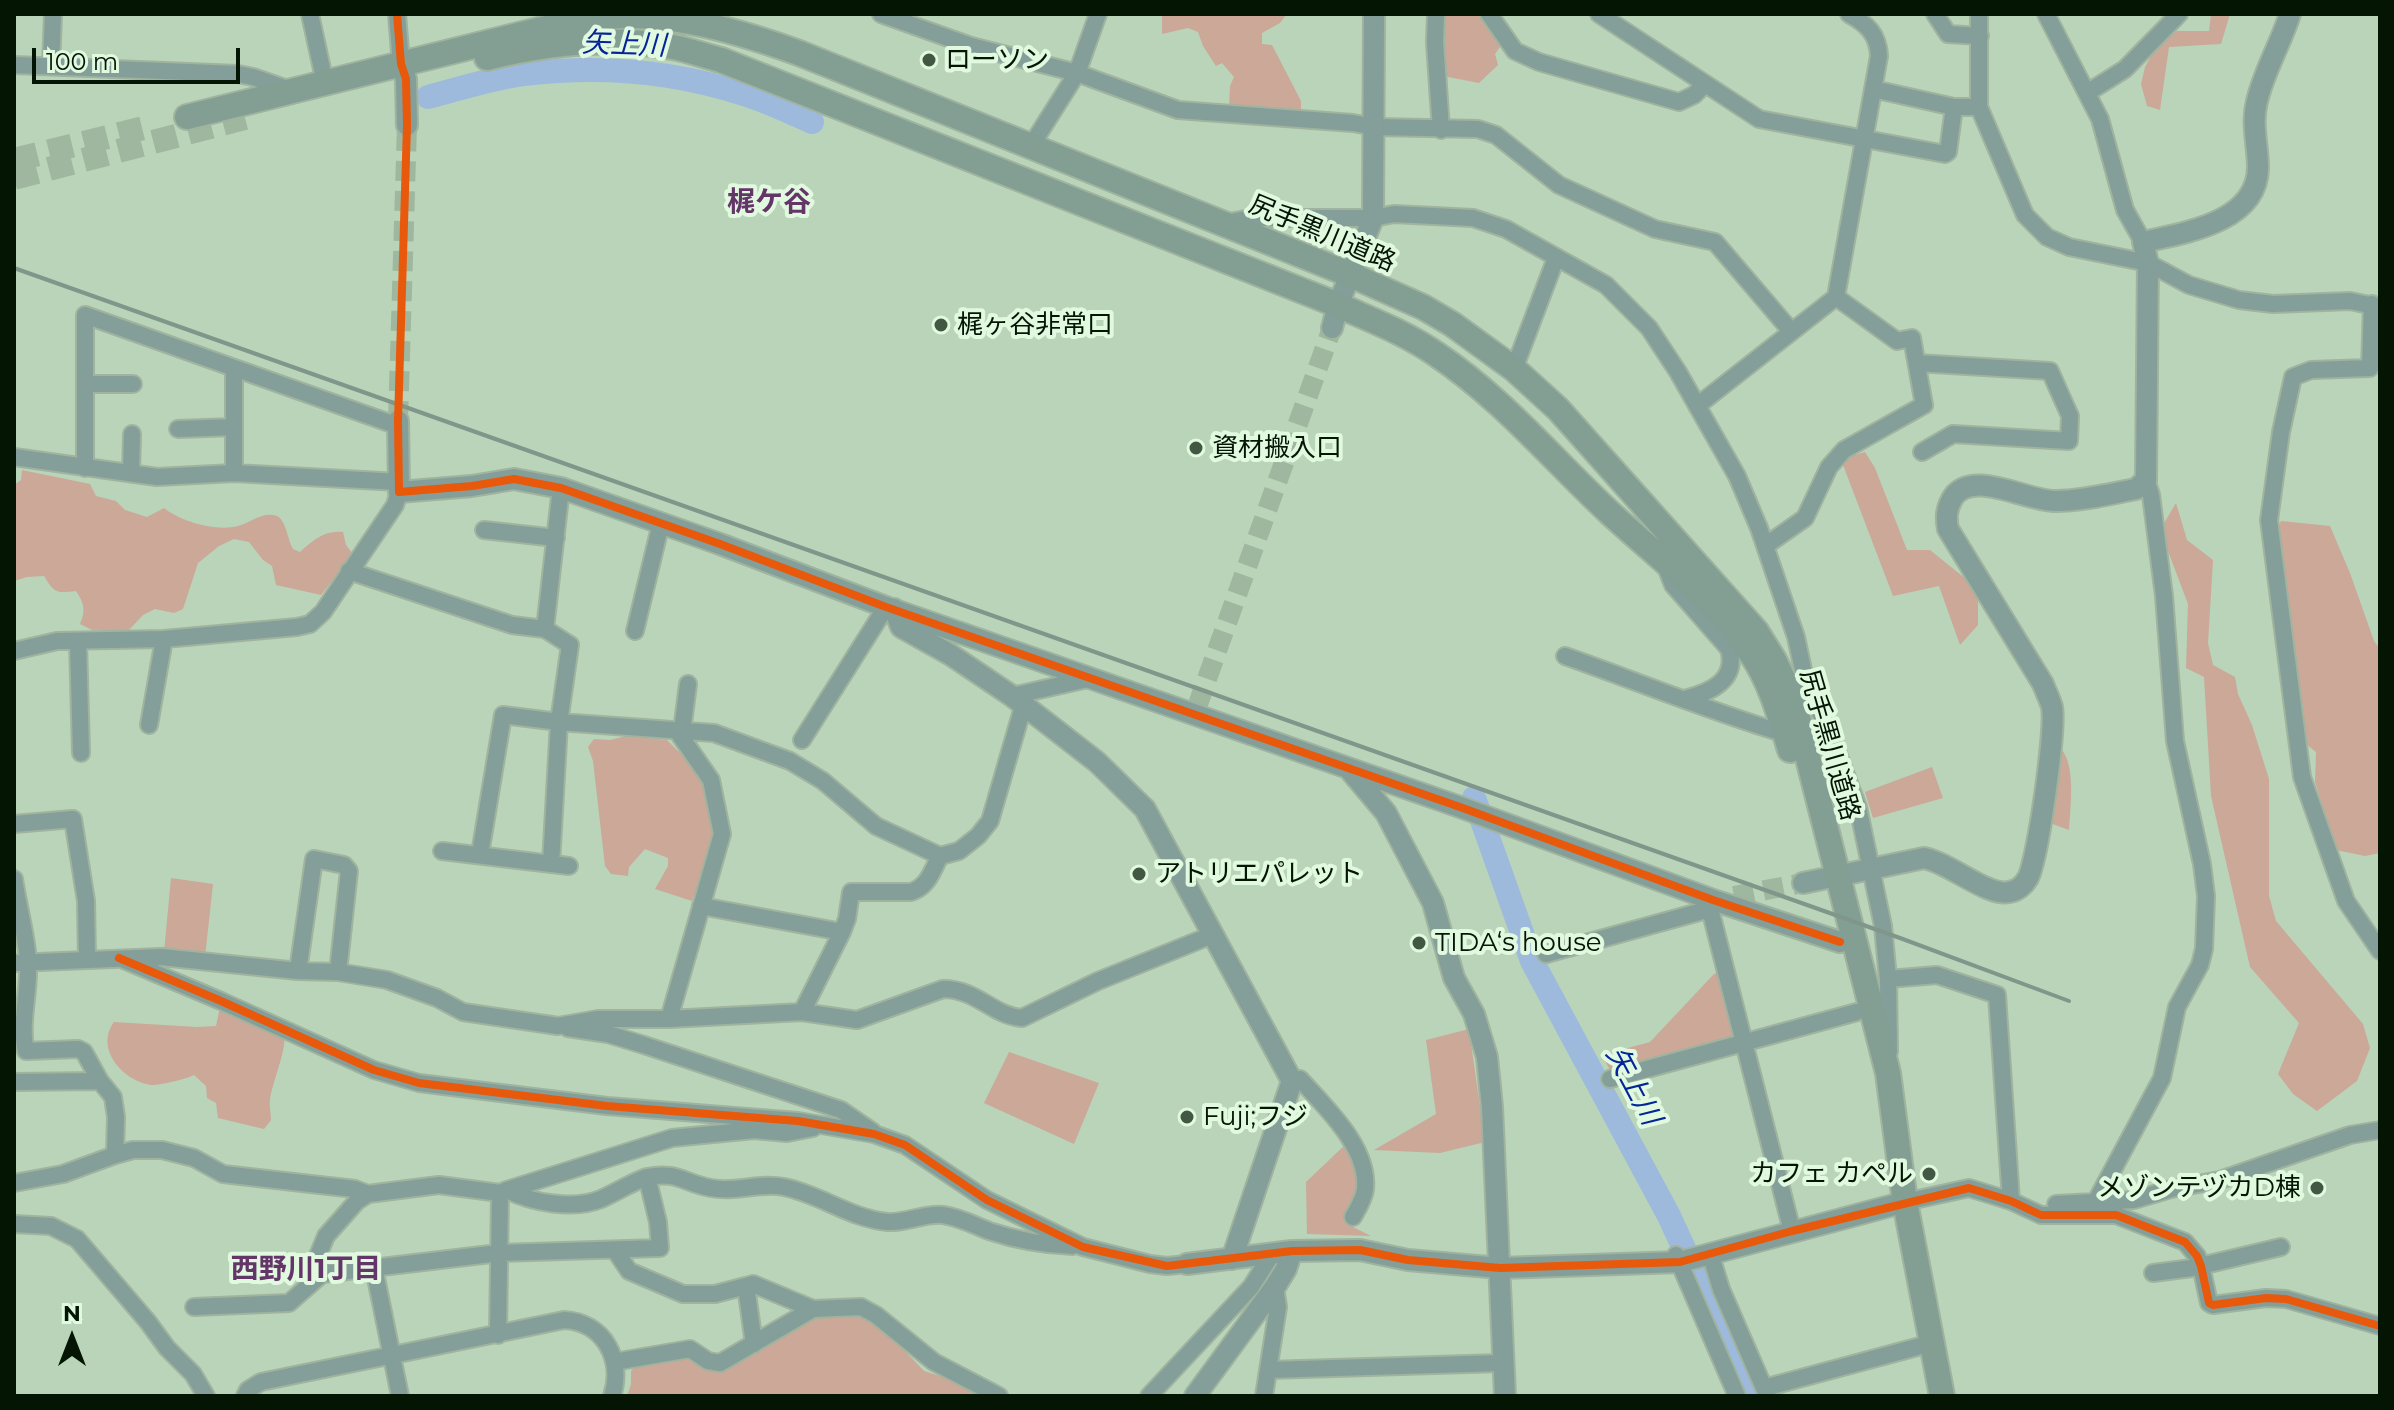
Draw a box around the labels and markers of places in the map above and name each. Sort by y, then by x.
place label: ローソン [945,44,1049,76]
marker: ローソン [920,51,938,69]
place label: 梶ヶ谷非常口 [957,309,1113,341]
marker: 梶ヶ谷非常口 [932,316,950,334]
place label: 資材搬入口 [1212,432,1342,464]
marker: 資材搬入口 [1187,439,1205,457]
place label: アトリエパレット [1155,858,1363,890]
marker: アトリエパレット [1130,865,1148,883]
place label: TIDA‘s house [1435,927,1602,959]
marker: TIDA‘s house [1410,934,1428,952]
place label: Fuji;フジ [1203,1101,1308,1133]
marker: Fuji;フジ [1178,1108,1196,1126]
place label: カフェ カペル [1750,1158,1913,1190]
marker: カフェ カペル [1920,1165,1938,1183]
place label: メゾンテヅカD棟 [2098,1172,2301,1204]
marker: メゾンテヅカD棟 [2308,1179,2326,1197]

